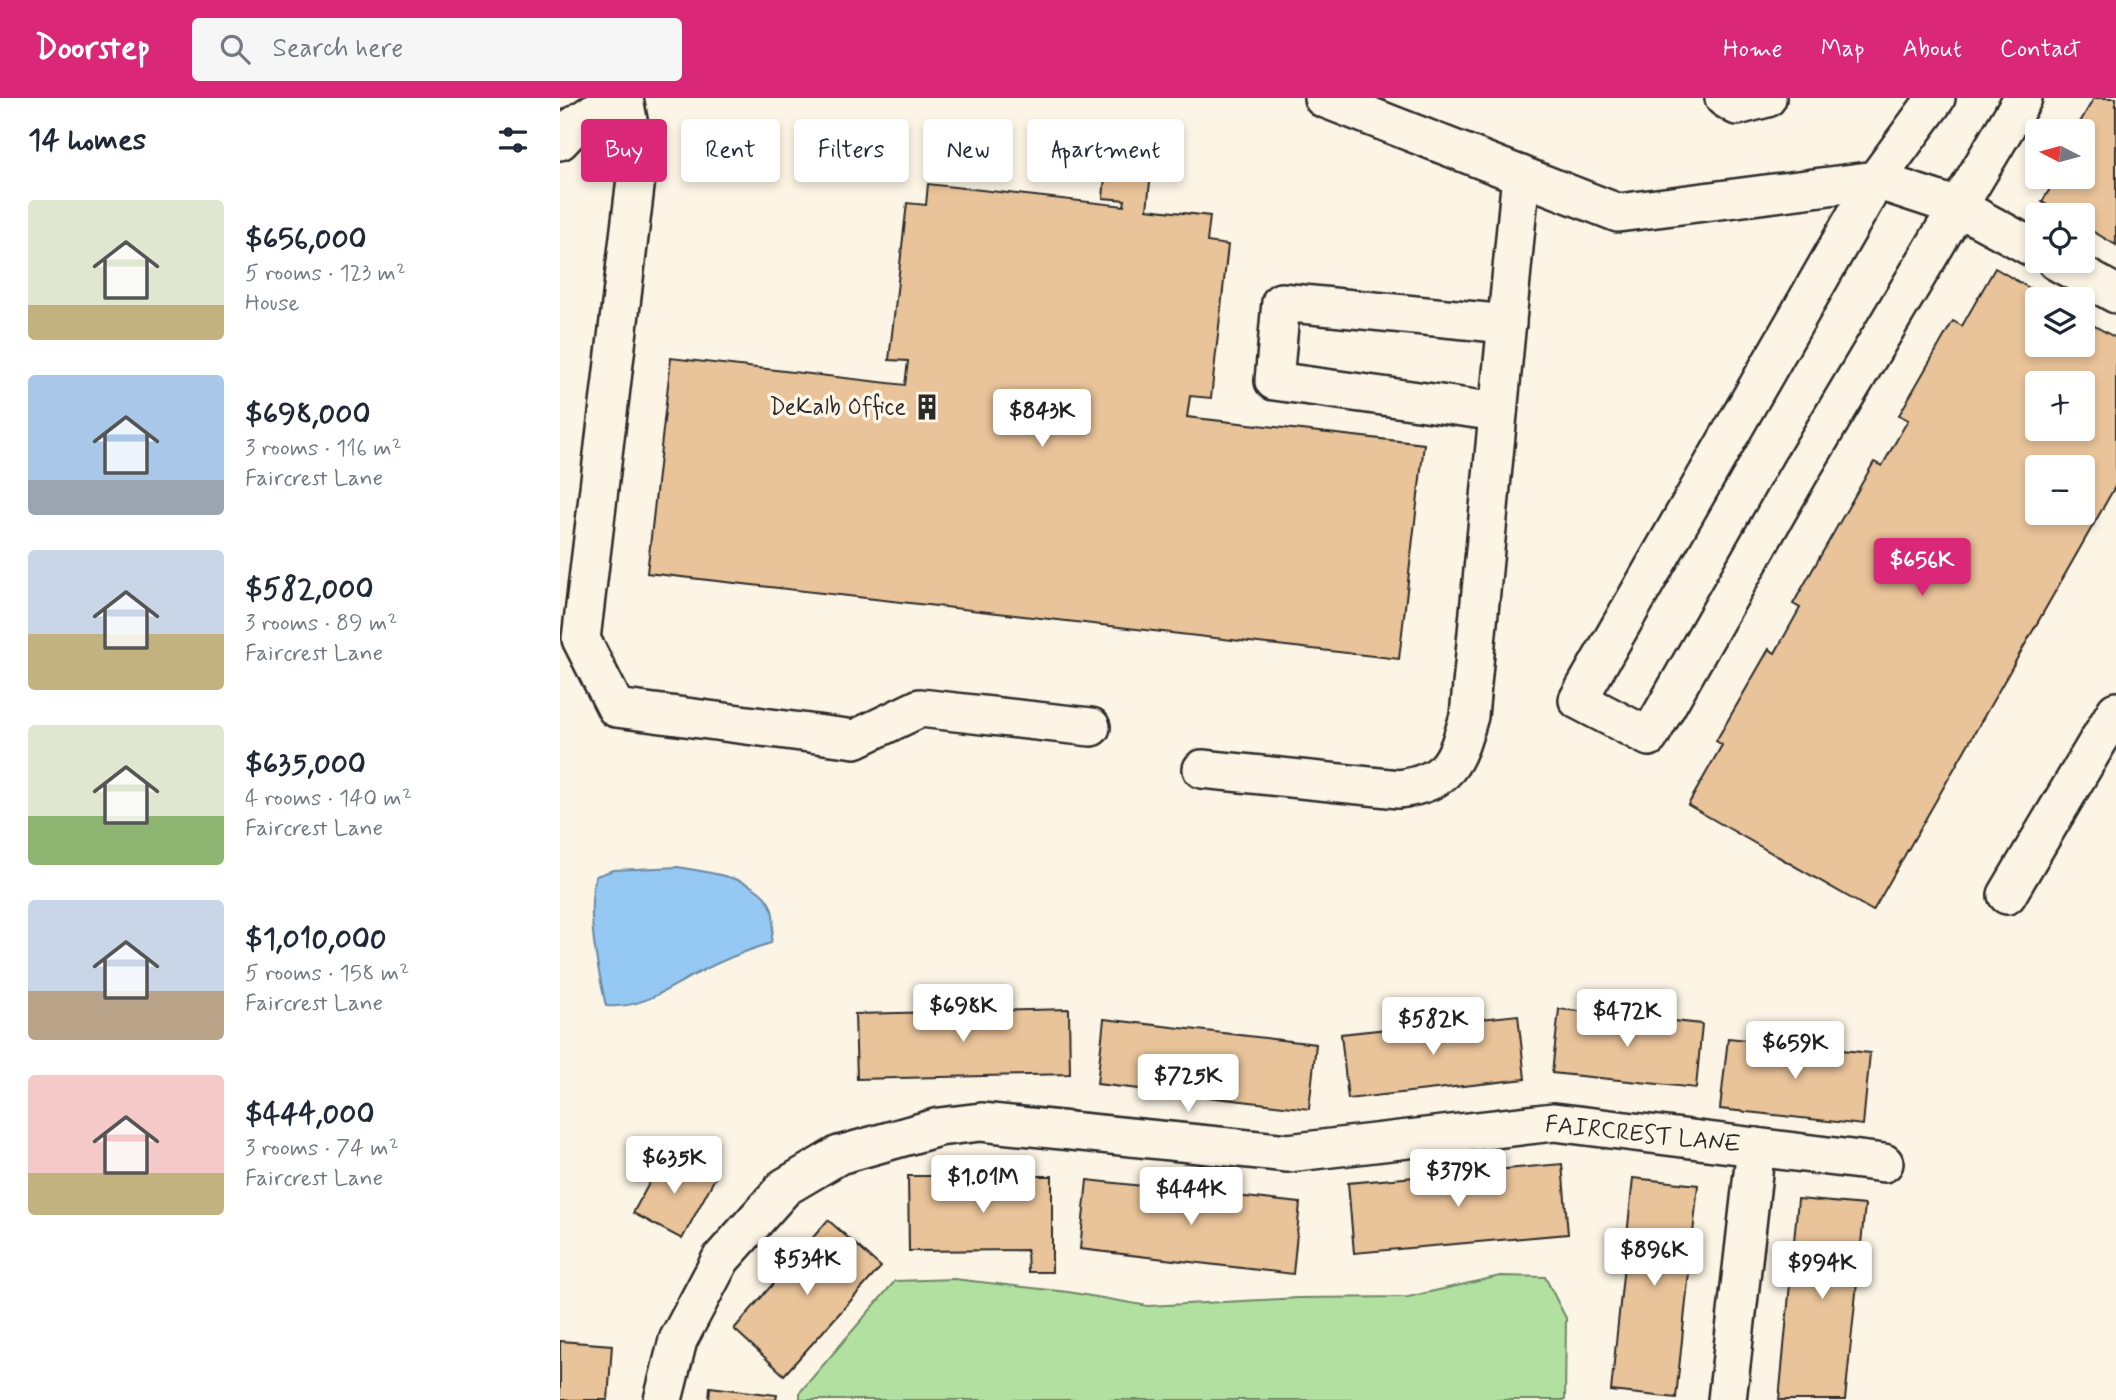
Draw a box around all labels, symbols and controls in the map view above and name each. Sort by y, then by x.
search box [192,18,682,81]
text: Doorstep [35,27,150,71]
icon: search [216,30,254,68]
text: Search here [272,32,403,66]
text: Home [1723,34,1783,65]
text: Map [1821,34,1865,65]
text: About [1903,34,1962,65]
text: Contact [2000,34,2081,65]
chip: Buy [581,119,667,182]
chip: Rent [681,119,780,182]
chip: Filters [794,119,909,182]
chip: New [923,119,1013,182]
chip: Apartment [1027,119,1184,182]
north arrow [2025,119,2095,189]
map controls [2025,119,2095,525]
text: 14 homes [28,121,146,160]
icon: filters [494,121,532,159]
button: locate [2025,203,2095,273]
text: $656,000 [245,220,367,259]
icon: home [84,228,168,312]
text: 5 rooms · 123 m² [245,259,406,289]
button: layers [2025,287,2095,357]
text: House [245,289,299,319]
button: + [2025,371,2095,441]
pin: $843K [993,390,1091,449]
place label: DeKalb Office [769,392,906,423]
building icon: DeKalb Office [912,392,942,422]
text: $698,000 [245,395,371,434]
text: $843K [1009,397,1075,427]
icon: home [84,403,168,487]
text: 3 rooms · 116 m² [245,434,402,464]
button: − [2025,455,2095,525]
text: Faircrest Lane [245,464,383,494]
pin: $656K [1873,538,1971,598]
text: $656K [1890,546,1954,576]
text: $582,000 [245,570,373,609]
icon: home [84,578,168,662]
text: 3 rooms · 89 m² [245,609,397,639]
text: Faircrest Lane [245,639,383,669]
text: $635,000 [245,745,366,784]
icon: home [84,753,168,837]
text: 4 rooms · 140 m² [245,784,412,814]
text: Faircrest Lane [245,814,383,844]
text: $1,010,000 [245,920,387,959]
icon: home [84,928,168,1012]
text: 5 rooms · 158 m² [245,959,409,989]
pin: $698K [914,984,1012,1044]
text: Faircrest Lane [245,989,383,1019]
pin: $472K [1578,990,1676,1049]
text: $698K [929,992,997,1022]
text: $472K [1593,997,1661,1027]
pin: $582K [1384,998,1482,1057]
text: $582K [1398,1005,1468,1035]
pin: $659K [1746,1021,1844,1081]
text: $659K [1762,1029,1828,1059]
pin: $725K [1139,1054,1237,1114]
text: $725K [1154,1062,1222,1092]
text: $444,000 [245,1095,374,1134]
icon: home [84,1103,168,1187]
street label: FAIRCREST LANE [1544,1109,1742,1161]
text: 3 rooms · 74 m² [245,1134,399,1164]
pin: $635K [625,1136,723,1196]
text: $635K [642,1144,706,1174]
pin: $379K [1409,1150,1507,1209]
pin: $1.01M [926,1156,1040,1215]
text: $379K [1426,1157,1490,1187]
text: $1.01M [947,1163,1019,1193]
text: Faircrest Lane [245,1164,383,1194]
pin: $444K [1142,1168,1240,1227]
text: $444K [1156,1175,1226,1205]
pin: $896K [1605,1228,1703,1288]
text: $896K [1620,1236,1688,1266]
pin: $534K [758,1238,856,1297]
pin: $994K [1773,1242,1871,1301]
text: $534K [774,1245,840,1275]
text: $994K [1788,1249,1856,1279]

